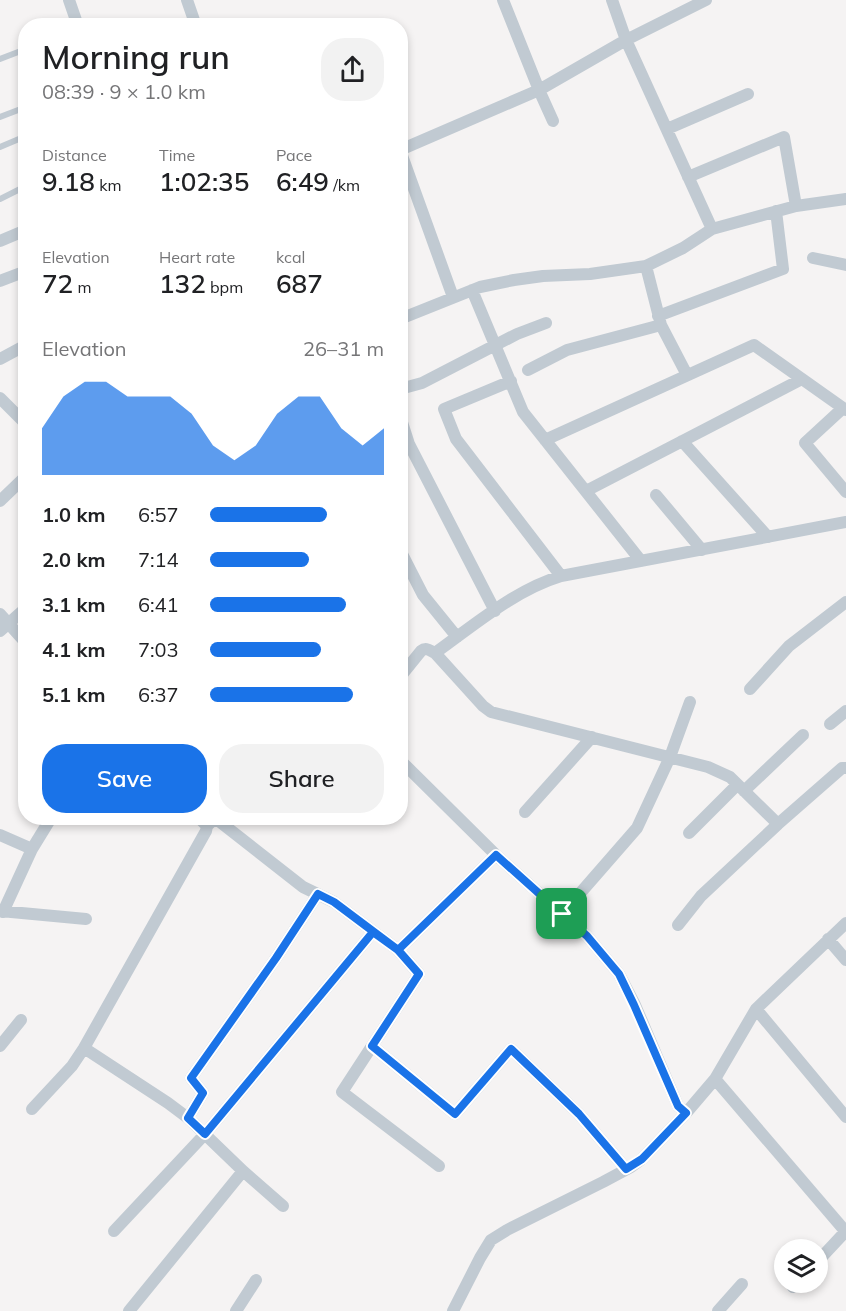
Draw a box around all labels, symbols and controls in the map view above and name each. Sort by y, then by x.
text: Morning run [42,36,230,77]
button: share [321,38,384,101]
text: 08:39 · 9 × 1.0 km [42,79,206,104]
text: Distance [42,145,107,165]
text: Time [159,145,195,165]
text: Pace [276,145,312,165]
text: 9.18 [42,165,95,198]
text: 1:02:35 [159,165,249,198]
text: 6:49 [276,165,329,198]
text: km [95,175,121,195]
text: /km [329,175,360,195]
text: Elevation [42,247,110,267]
text: Heart rate [159,247,235,267]
text: kcal [276,247,305,267]
text: 72 [42,267,73,300]
text: 132 [159,267,206,300]
text: 687 [276,267,323,300]
text: m [73,277,91,297]
text: bpm [206,277,243,297]
text: Elevation [42,336,127,361]
text: 26–31 m [303,336,384,361]
text: 1.0 km [42,502,105,527]
text: 6:57 [138,502,179,527]
text: 2.0 km [42,547,105,572]
text: 7:14 [138,547,179,572]
text: 3.1 km [42,592,105,617]
text: 6:41 [138,592,179,617]
text: 4.1 km [42,637,105,662]
text: 7:03 [138,637,179,662]
text: 5.1 km [42,682,105,707]
text: 6:37 [138,682,179,707]
button: Save [42,744,207,813]
button: Share [219,744,384,813]
pin [536,888,587,939]
icon: arrive [545,897,578,930]
map controls [774,1239,828,1293]
button: layers [774,1239,828,1293]

